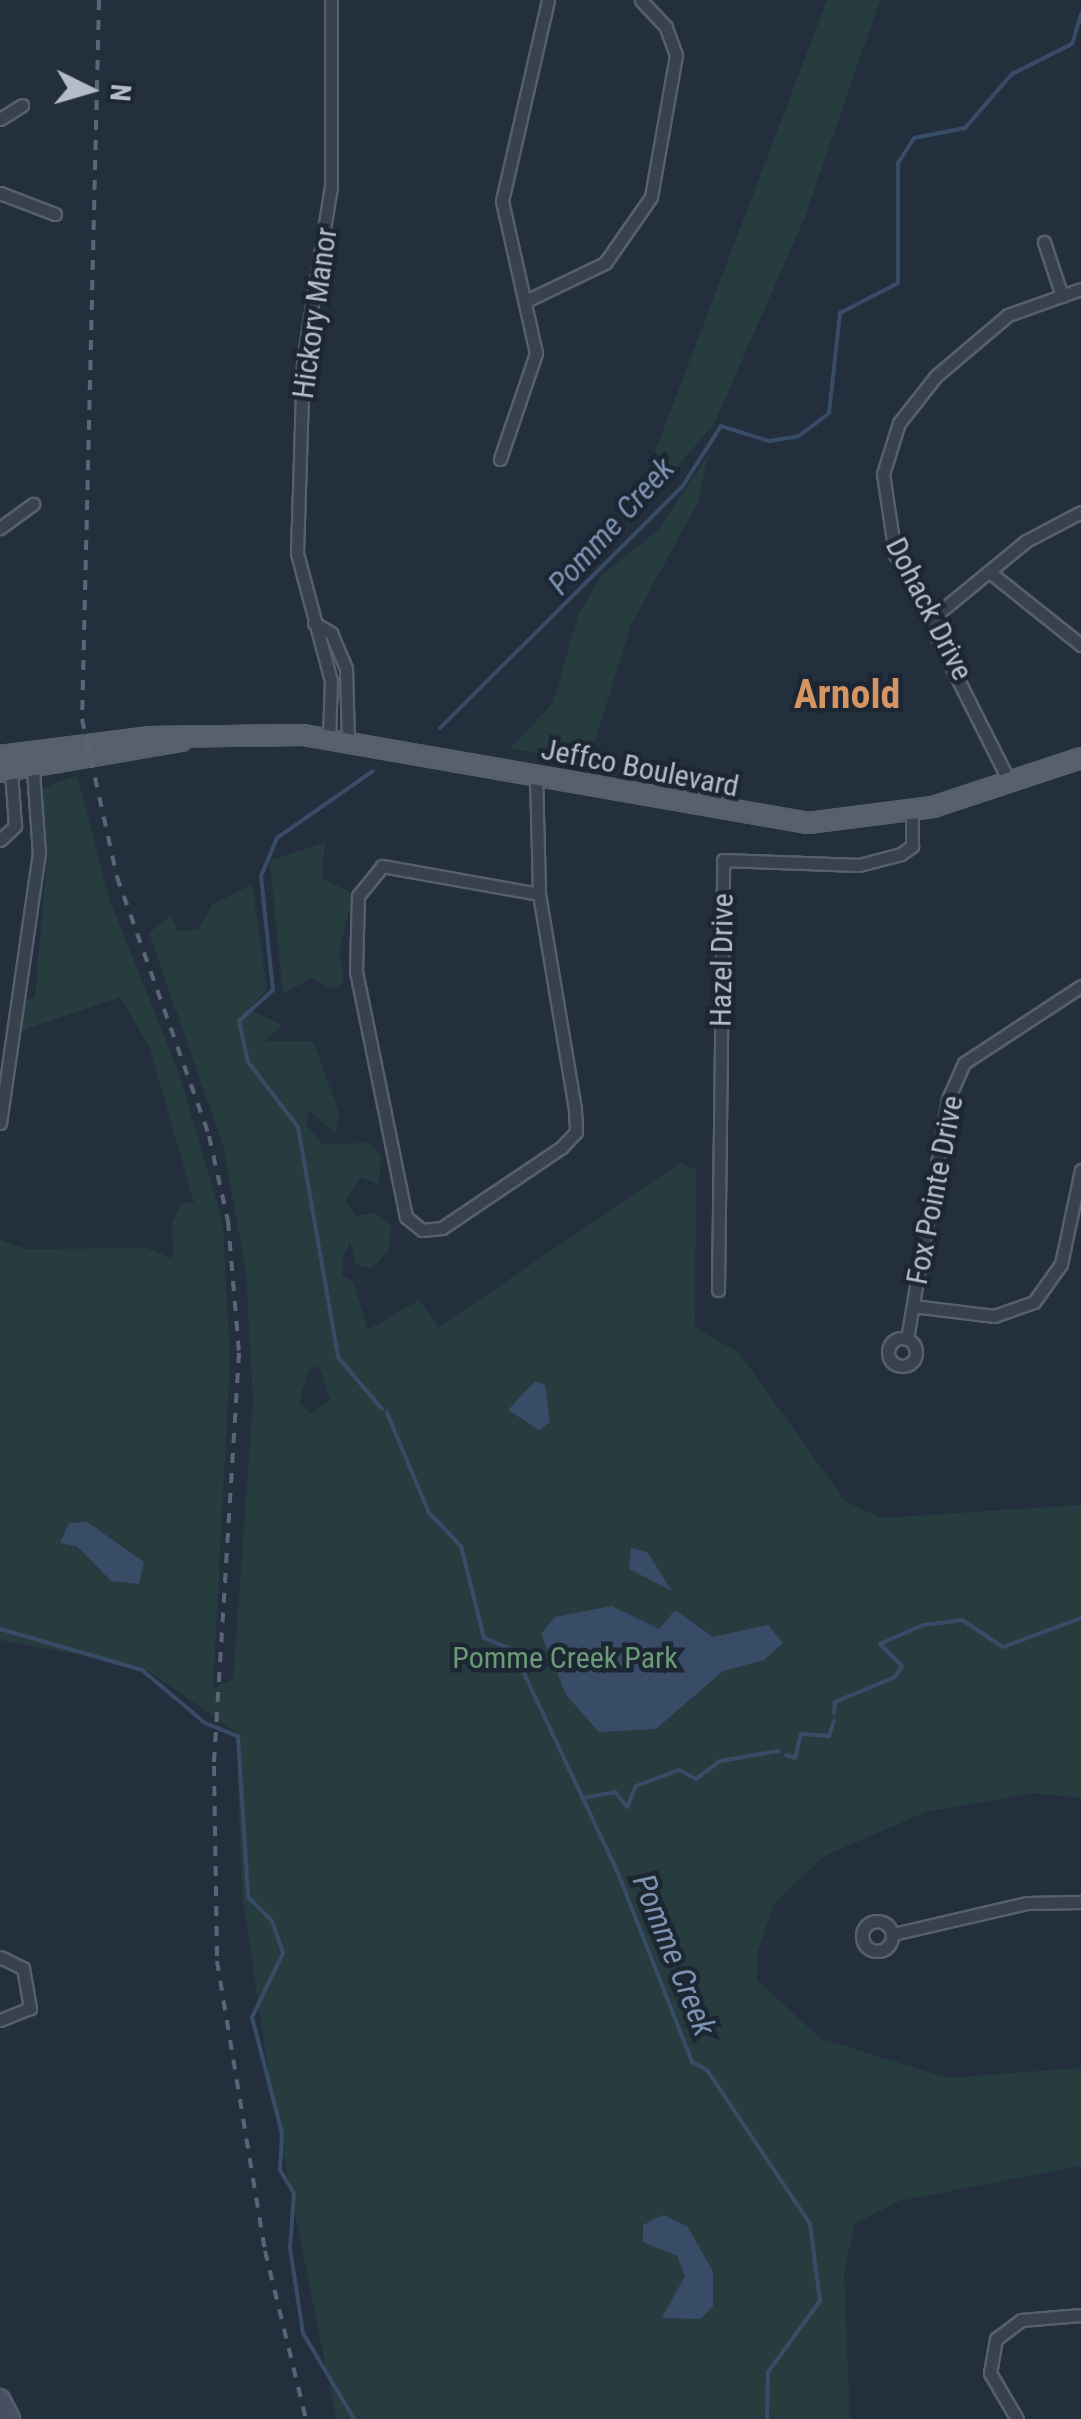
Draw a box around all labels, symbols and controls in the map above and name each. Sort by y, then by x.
north arrow [40,40,140,140]
text: N [103,83,138,103]
street label: Hickory Manor [285,225,345,401]
water label: Pomme Creek [540,450,682,602]
street label: Dohack Drive [878,532,980,686]
district label: Arnold [794,671,900,719]
street label: Jeffco Boulevard [538,731,742,805]
street label: Hazel Drive [703,893,741,1027]
street label: Fox Pointe Drive [899,1093,971,1287]
park label: Pomme Creek Park [452,1640,678,1676]
water label: Pomme Creek [624,1869,724,2041]

